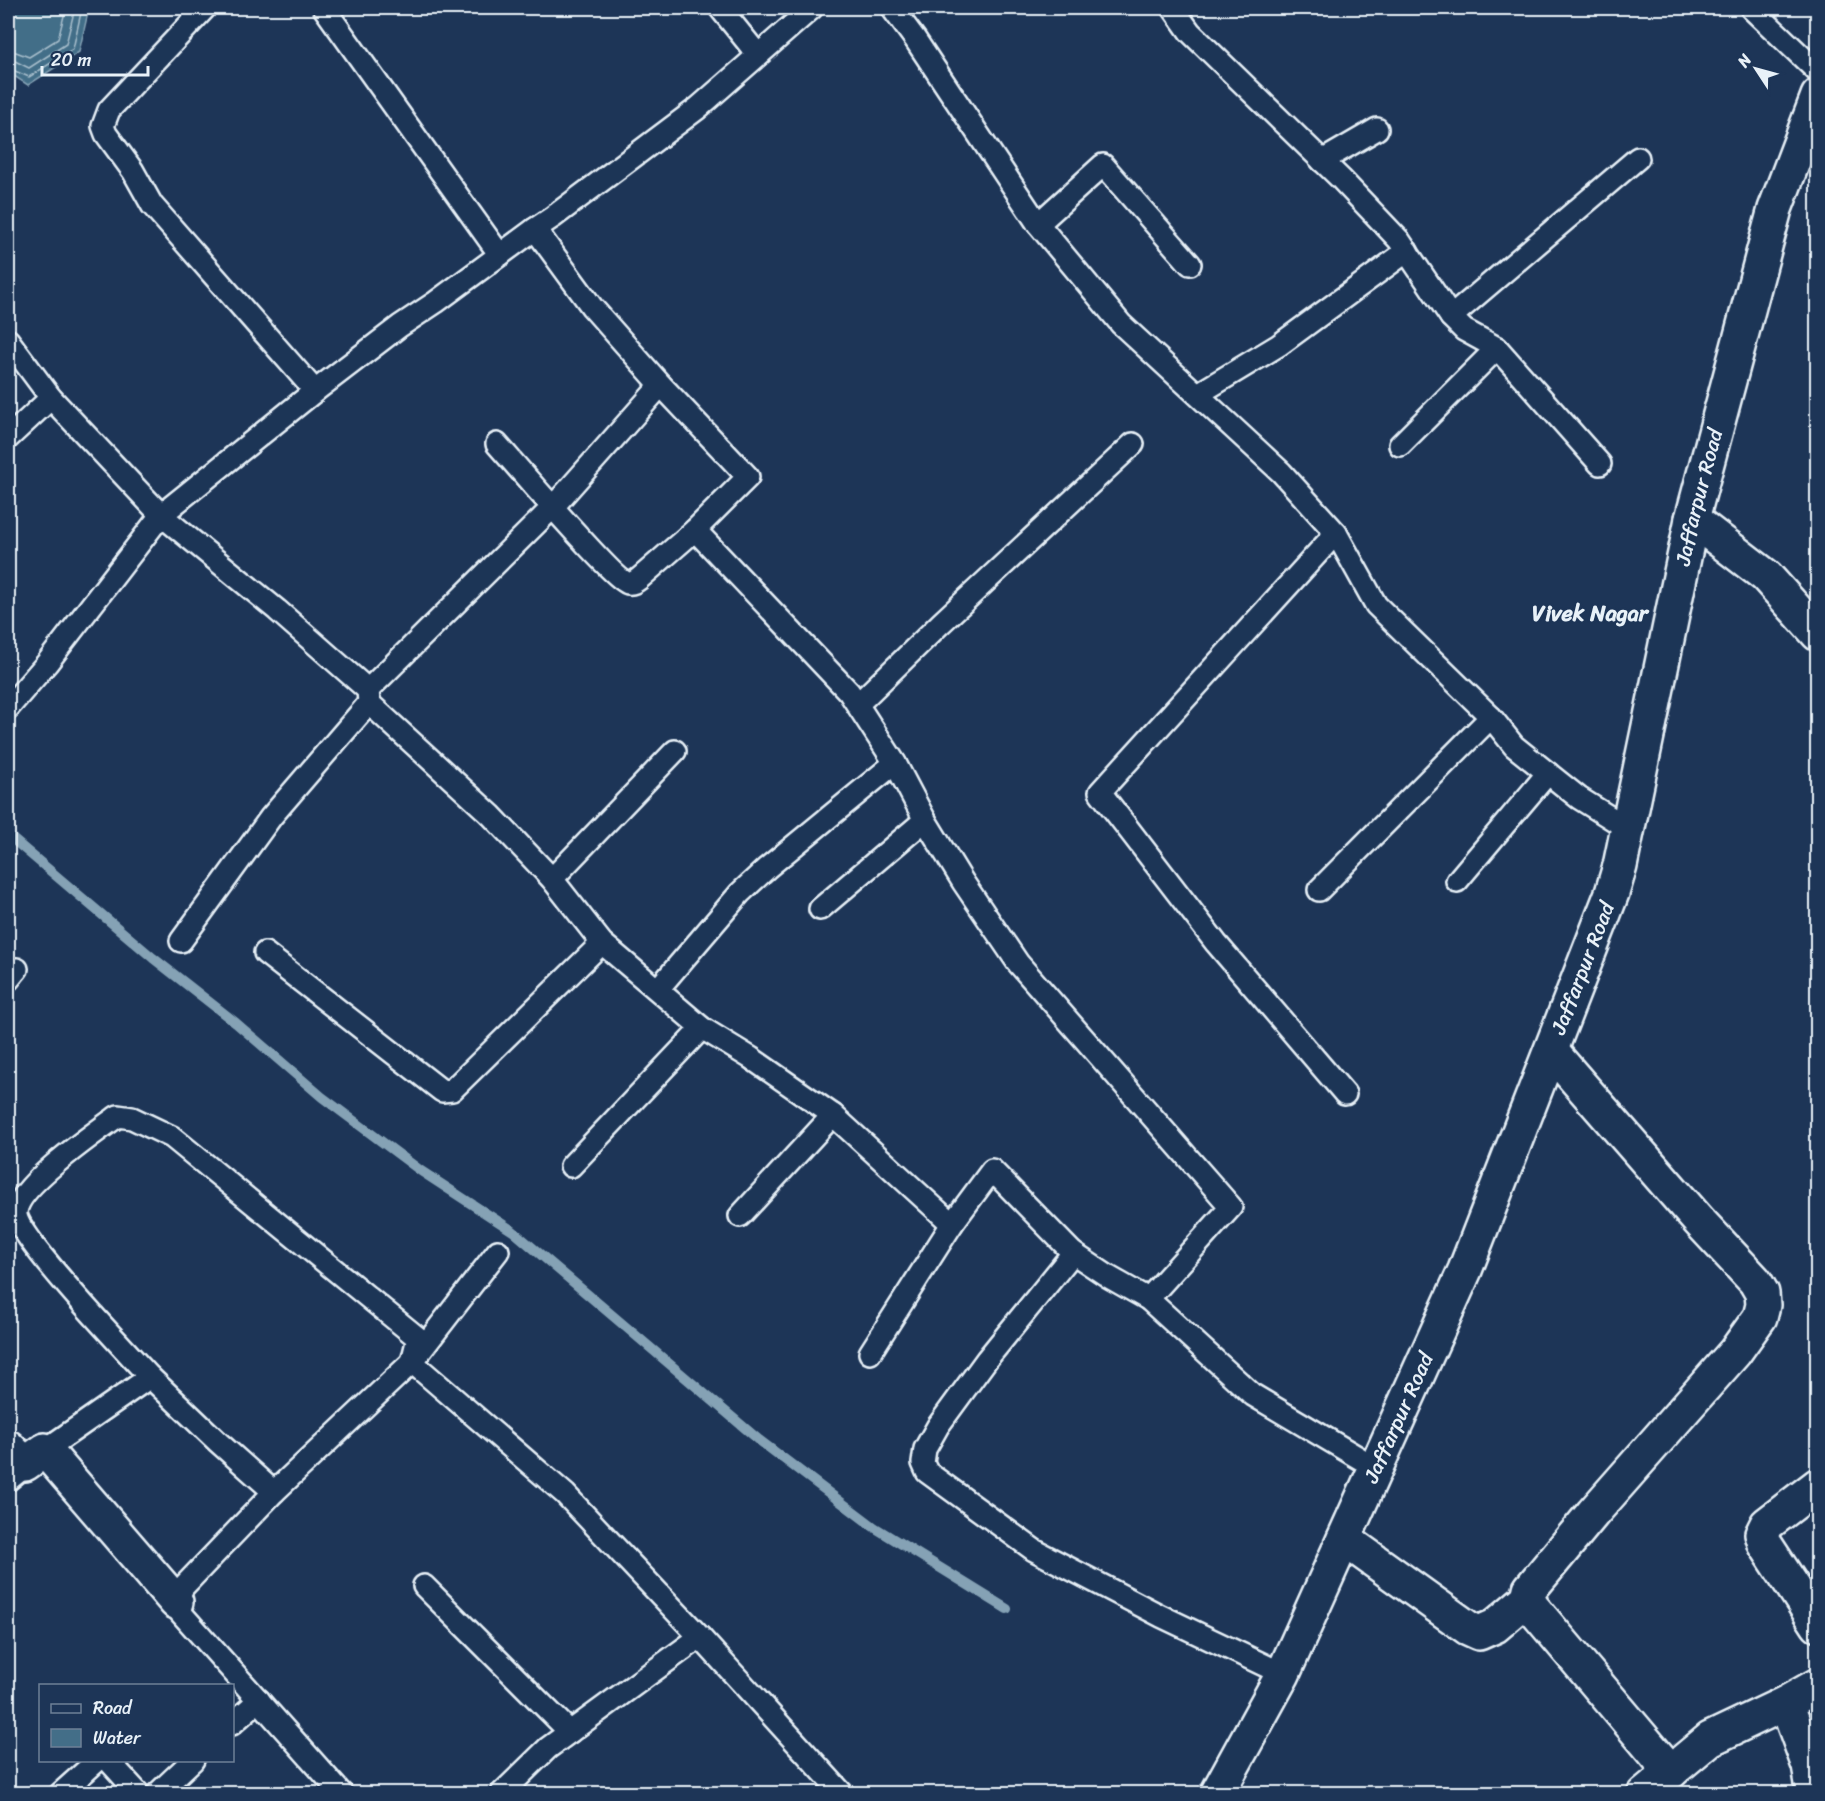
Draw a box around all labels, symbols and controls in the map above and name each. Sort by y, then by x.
scale bar [42,39,148,77]
north arrow [1726,39,1786,99]
text: 20 m [51,44,91,76]
text: N [1729,47,1760,74]
street label: Jaffarpur Road [1664,423,1735,570]
district label: Vivek Nagar [1532,594,1650,633]
street label: Jaffarpur Road [1539,894,1626,1041]
street label: Jaffarpur Road [1352,1345,1445,1490]
legend [39,1684,234,1762]
text: Road [93,1692,133,1724]
text: Water [93,1722,142,1754]

